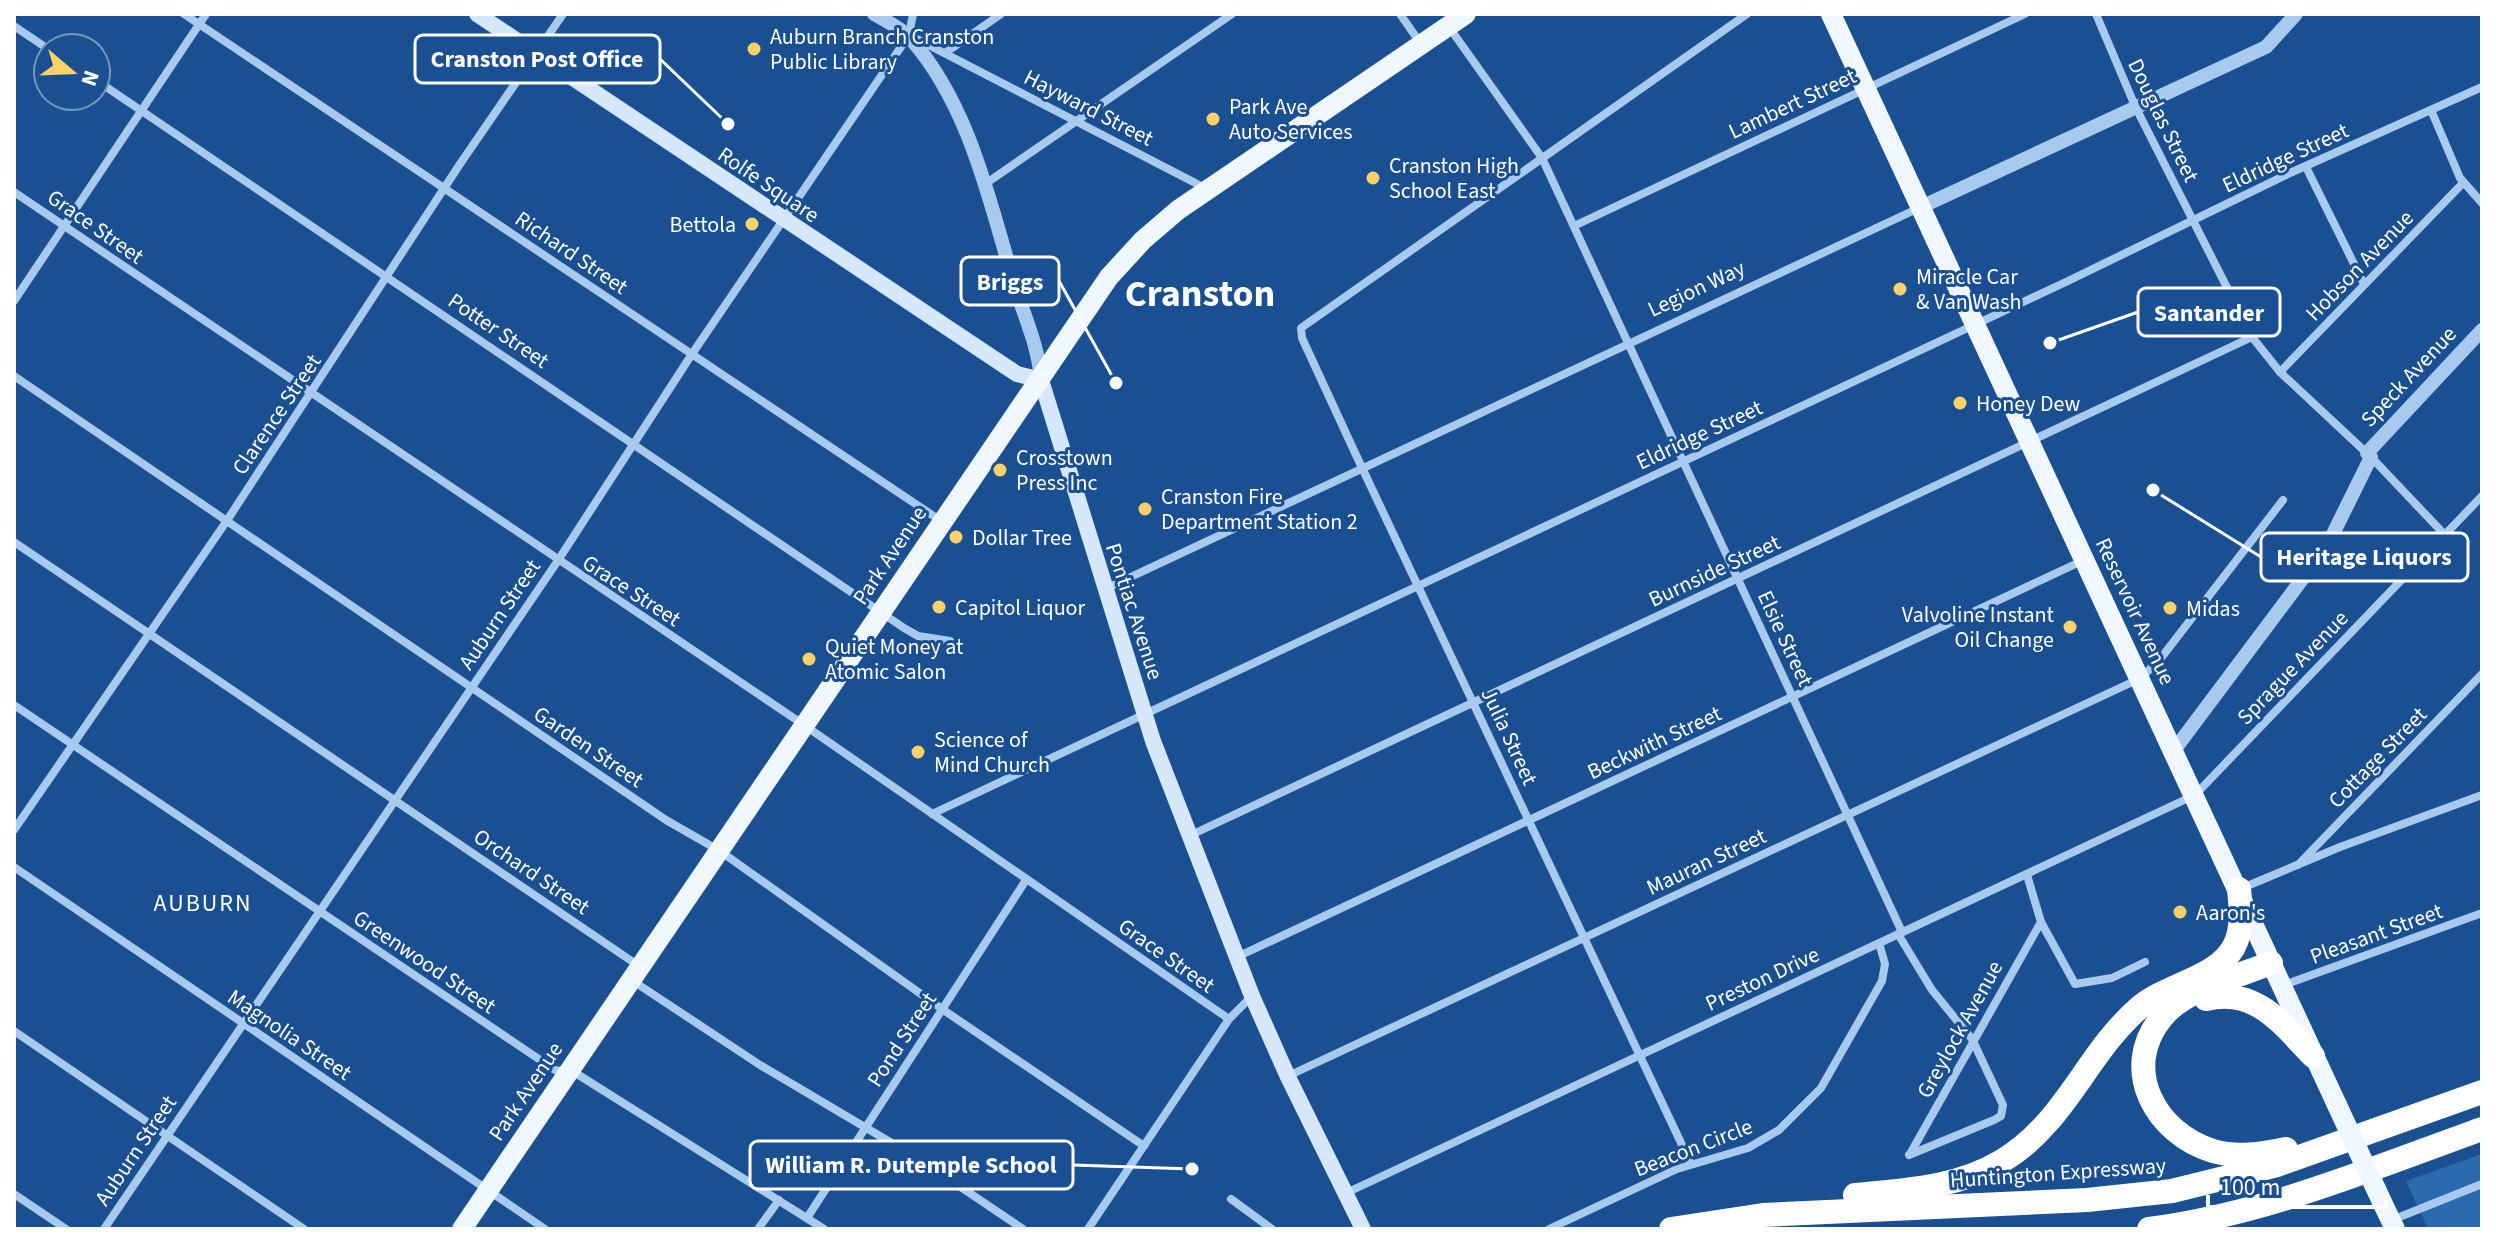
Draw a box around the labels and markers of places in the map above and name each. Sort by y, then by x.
place label: Auburn Branch Cranston Public Library [770,21,994,78]
callout: Cranston Post Office [415,35,660,83]
marker: Auburn Branch Cranston Public Library [745,40,763,58]
place label: Park Ave Auto Services [1229,91,1352,148]
marker: Park Ave Auto Services [1204,110,1222,128]
place label: Cranston High School East [1389,150,1519,207]
marker: Cranston High School East [1364,169,1382,187]
place label: Bettola [670,209,736,241]
marker: Bettola [743,215,761,233]
callout: Briggs [961,257,1059,305]
place label: Miracle Car & Van Wash [1916,261,2021,318]
marker: Miracle Car & Van Wash [1891,280,1909,298]
callout: Santander [2138,288,2280,336]
place label: Honey Dew [1976,388,2081,420]
marker: Honey Dew [1951,394,1969,412]
place label: Crosstown Press Inc [1016,442,1113,499]
marker: Crosstown Press Inc [991,461,1009,479]
place label: Cranston Fire Department Station 2 [1161,481,1358,538]
marker: Cranston Fire Department Station 2 [1136,500,1154,518]
place label: Dollar Tree [972,522,1072,554]
marker: Dollar Tree [947,528,965,546]
callout: Heritage Liquors [2261,533,2468,581]
place label: Capitol Liquor [955,592,1086,624]
place label: Midas [2186,593,2240,625]
marker: Capitol Liquor [930,598,948,616]
place label: Valvoline Instant Oil Change [1902,599,2055,656]
marker: Midas [2161,599,2179,617]
marker: Valvoline Instant Oil Change [2061,618,2079,636]
place label: Quiet Money at Atomic Salon [825,631,964,688]
marker: Quiet Money at Atomic Salon [800,650,818,668]
place label: Science of Mind Church [934,724,1050,781]
marker: Science of Mind Church [909,743,927,761]
place label: Aaron's [2196,897,2265,929]
marker: Aaron's [2171,903,2189,921]
callout: William R. Dutemple School [750,1141,1073,1189]

